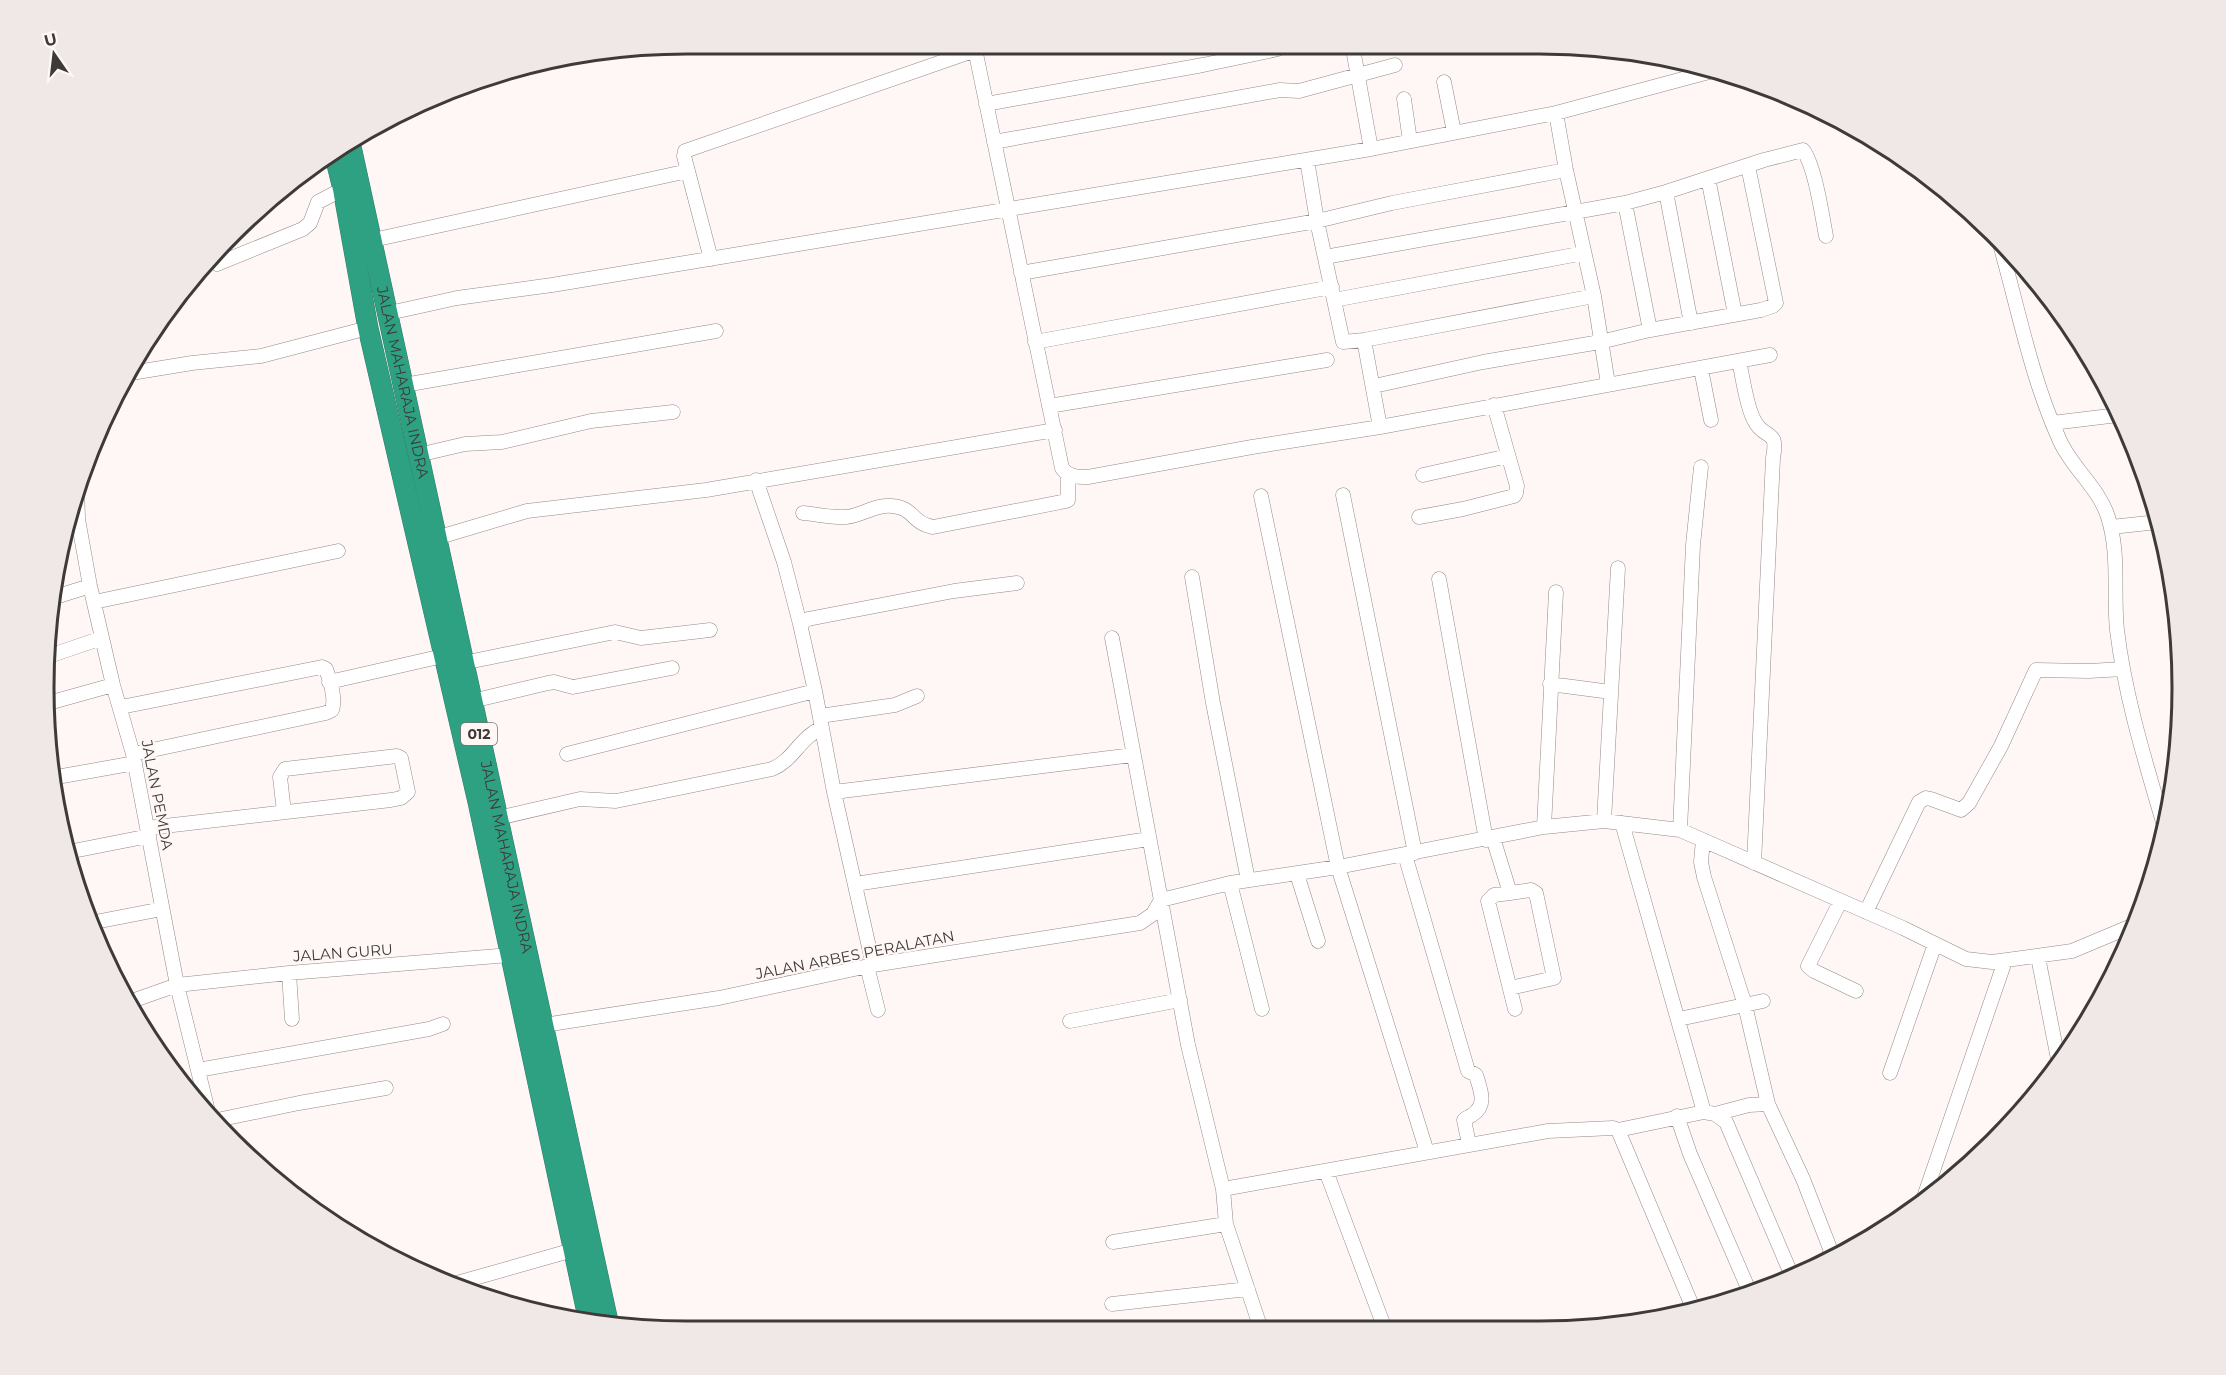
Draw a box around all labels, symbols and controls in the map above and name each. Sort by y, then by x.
north arrow [24,24,84,84]
text: U [42,29,59,51]
street label: JALAN MAHARAJA INDRA [373,283,433,480]
road number: 012 [461,723,497,745]
street label: JALAN PEMDA [137,737,178,852]
street label: JALAN MAHARAJA INDRA [476,758,537,955]
street label: JALAN ARBES PERALATAN [753,926,956,983]
street label: JALAN GURU [291,940,393,966]

